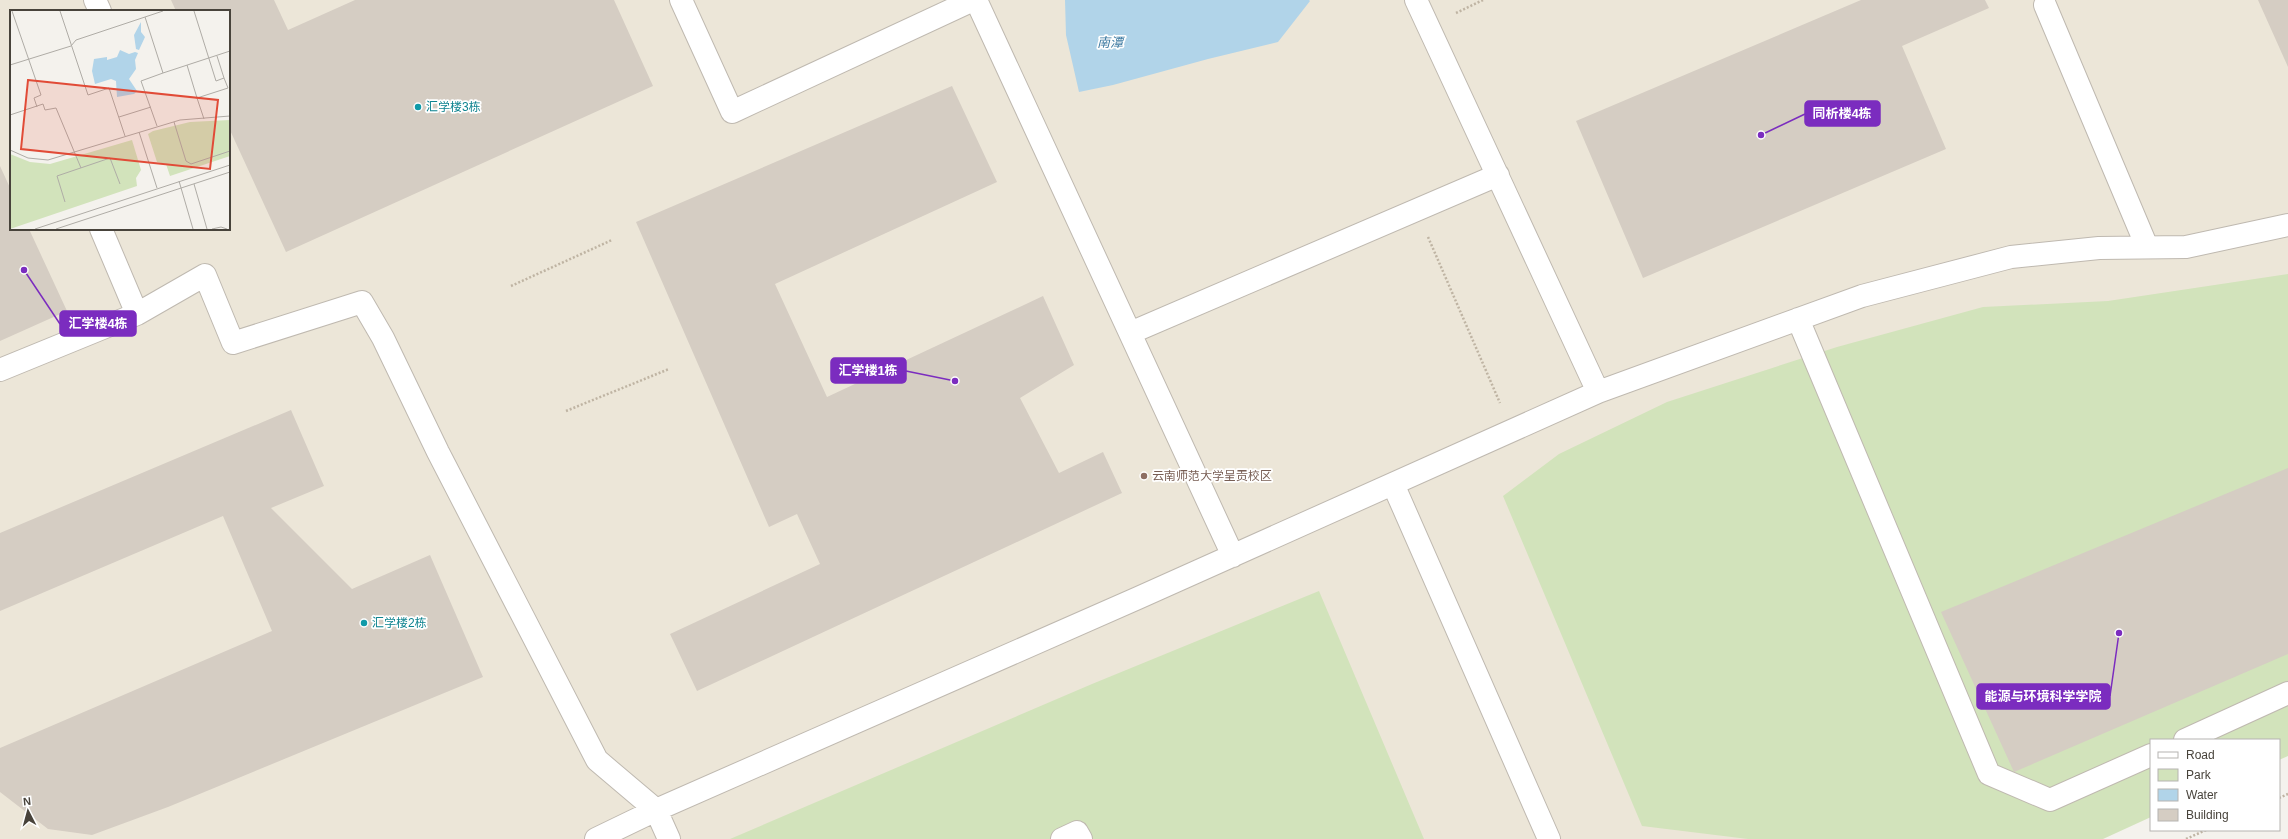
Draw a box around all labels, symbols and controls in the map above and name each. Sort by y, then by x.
inset map [10,10,230,230]
water label: 南潭 [1097,35,1125,50]
place label: 汇学楼3栋 [426,100,481,114]
callout: 同析楼4栋 [1805,101,1880,126]
marker: 汇学楼3栋 [413,102,423,112]
text: 同析楼4栋 [1812,106,1872,121]
callout: 汇学楼4栋 [60,311,136,336]
text: 汇学楼4栋 [68,316,128,331]
callout: 汇学楼1栋 [831,358,906,383]
text: 汇学楼1栋 [838,363,898,378]
place label: 云南师范大学呈贡校区 [1152,469,1272,483]
marker: 云南师范大学呈贡校区 [1139,471,1149,481]
place label: 汇学楼2栋 [372,616,427,630]
marker: 汇学楼2栋 [359,618,369,628]
callout: 能源与环境科学学院 [1977,684,2110,709]
text: 能源与环境科学学院 [1984,689,2102,704]
legend [2150,739,2280,831]
text: Road [2186,748,2215,762]
text: Park [2186,768,2212,782]
text: Water [2186,788,2218,802]
north arrow [8,791,48,831]
text: N [22,795,32,807]
text: Building [2186,808,2229,822]

